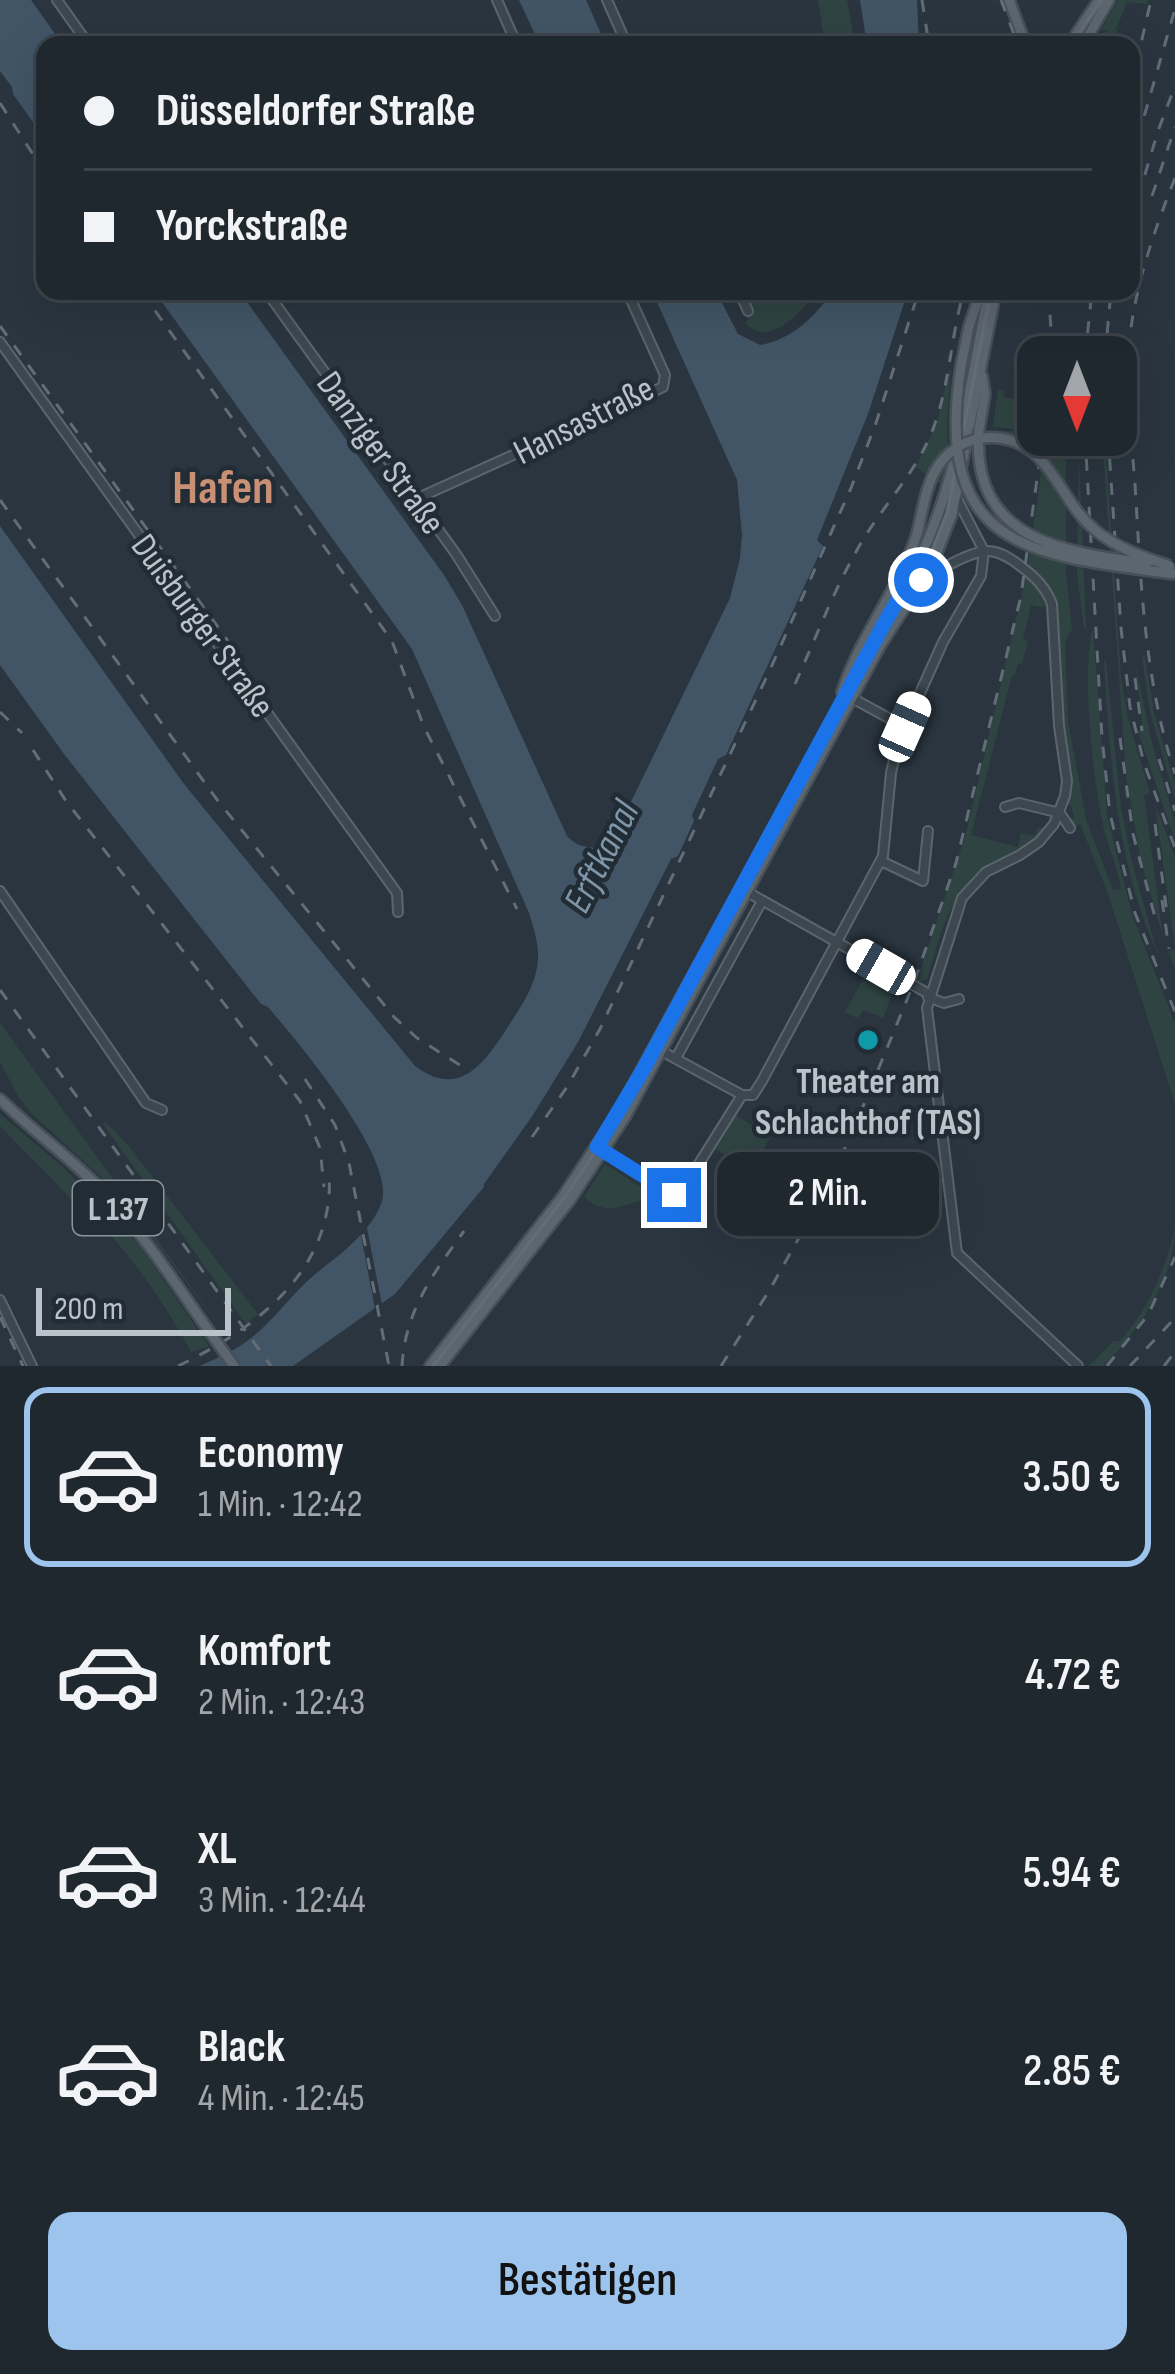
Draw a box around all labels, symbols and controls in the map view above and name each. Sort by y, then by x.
text: Düsseldorfer Straße [156,84,476,139]
text: Yorckstraße [156,199,348,254]
north arrow [1017,336,1137,456]
map controls [1017,336,1137,456]
street label: Danziger Straße [307,364,453,543]
street label: Hansastraße [507,368,661,475]
district label: Hafen [172,460,274,517]
street label: Duisburger Straße [121,526,283,727]
route start [894,553,948,607]
car [874,687,936,767]
water label: Erftkanal [554,793,651,921]
car [841,933,921,1001]
marker: Theater am Schlachthof (TAS) [855,1027,881,1053]
place label: Theater am Schlachthof (TAS) [755,1061,981,1145]
callout: 2 Min. [716,1153,938,1237]
route end [647,1168,701,1222]
text: 2 Min. [788,1170,868,1217]
road number: L 137 [73,1181,163,1235]
scale bar [36,1282,231,1335]
text: 200 m [54,1289,123,1329]
icon: car [54,1423,162,1531]
text: Economy [198,1426,344,1481]
text: 3.50 € [1022,1450,1121,1505]
text: 1 Min. · 12:42 [198,1481,363,1528]
icon: car [54,1621,162,1729]
text: Komfort [198,1624,331,1679]
text: 4.72 € [1025,1648,1121,1703]
text: 2 Min. · 12:43 [198,1679,365,1726]
icon: car [54,1819,162,1927]
text: XL [198,1822,237,1877]
text: 5.94 € [1023,1846,1121,1901]
text: 3 Min. · 12:44 [198,1877,365,1924]
icon: car [54,2017,162,2125]
text: Black [198,2020,285,2075]
text: 2.85 € [1023,2044,1121,2099]
text: 4 Min. · 12:45 [198,2075,365,2122]
button: Bestätigen [48,2212,1127,2350]

